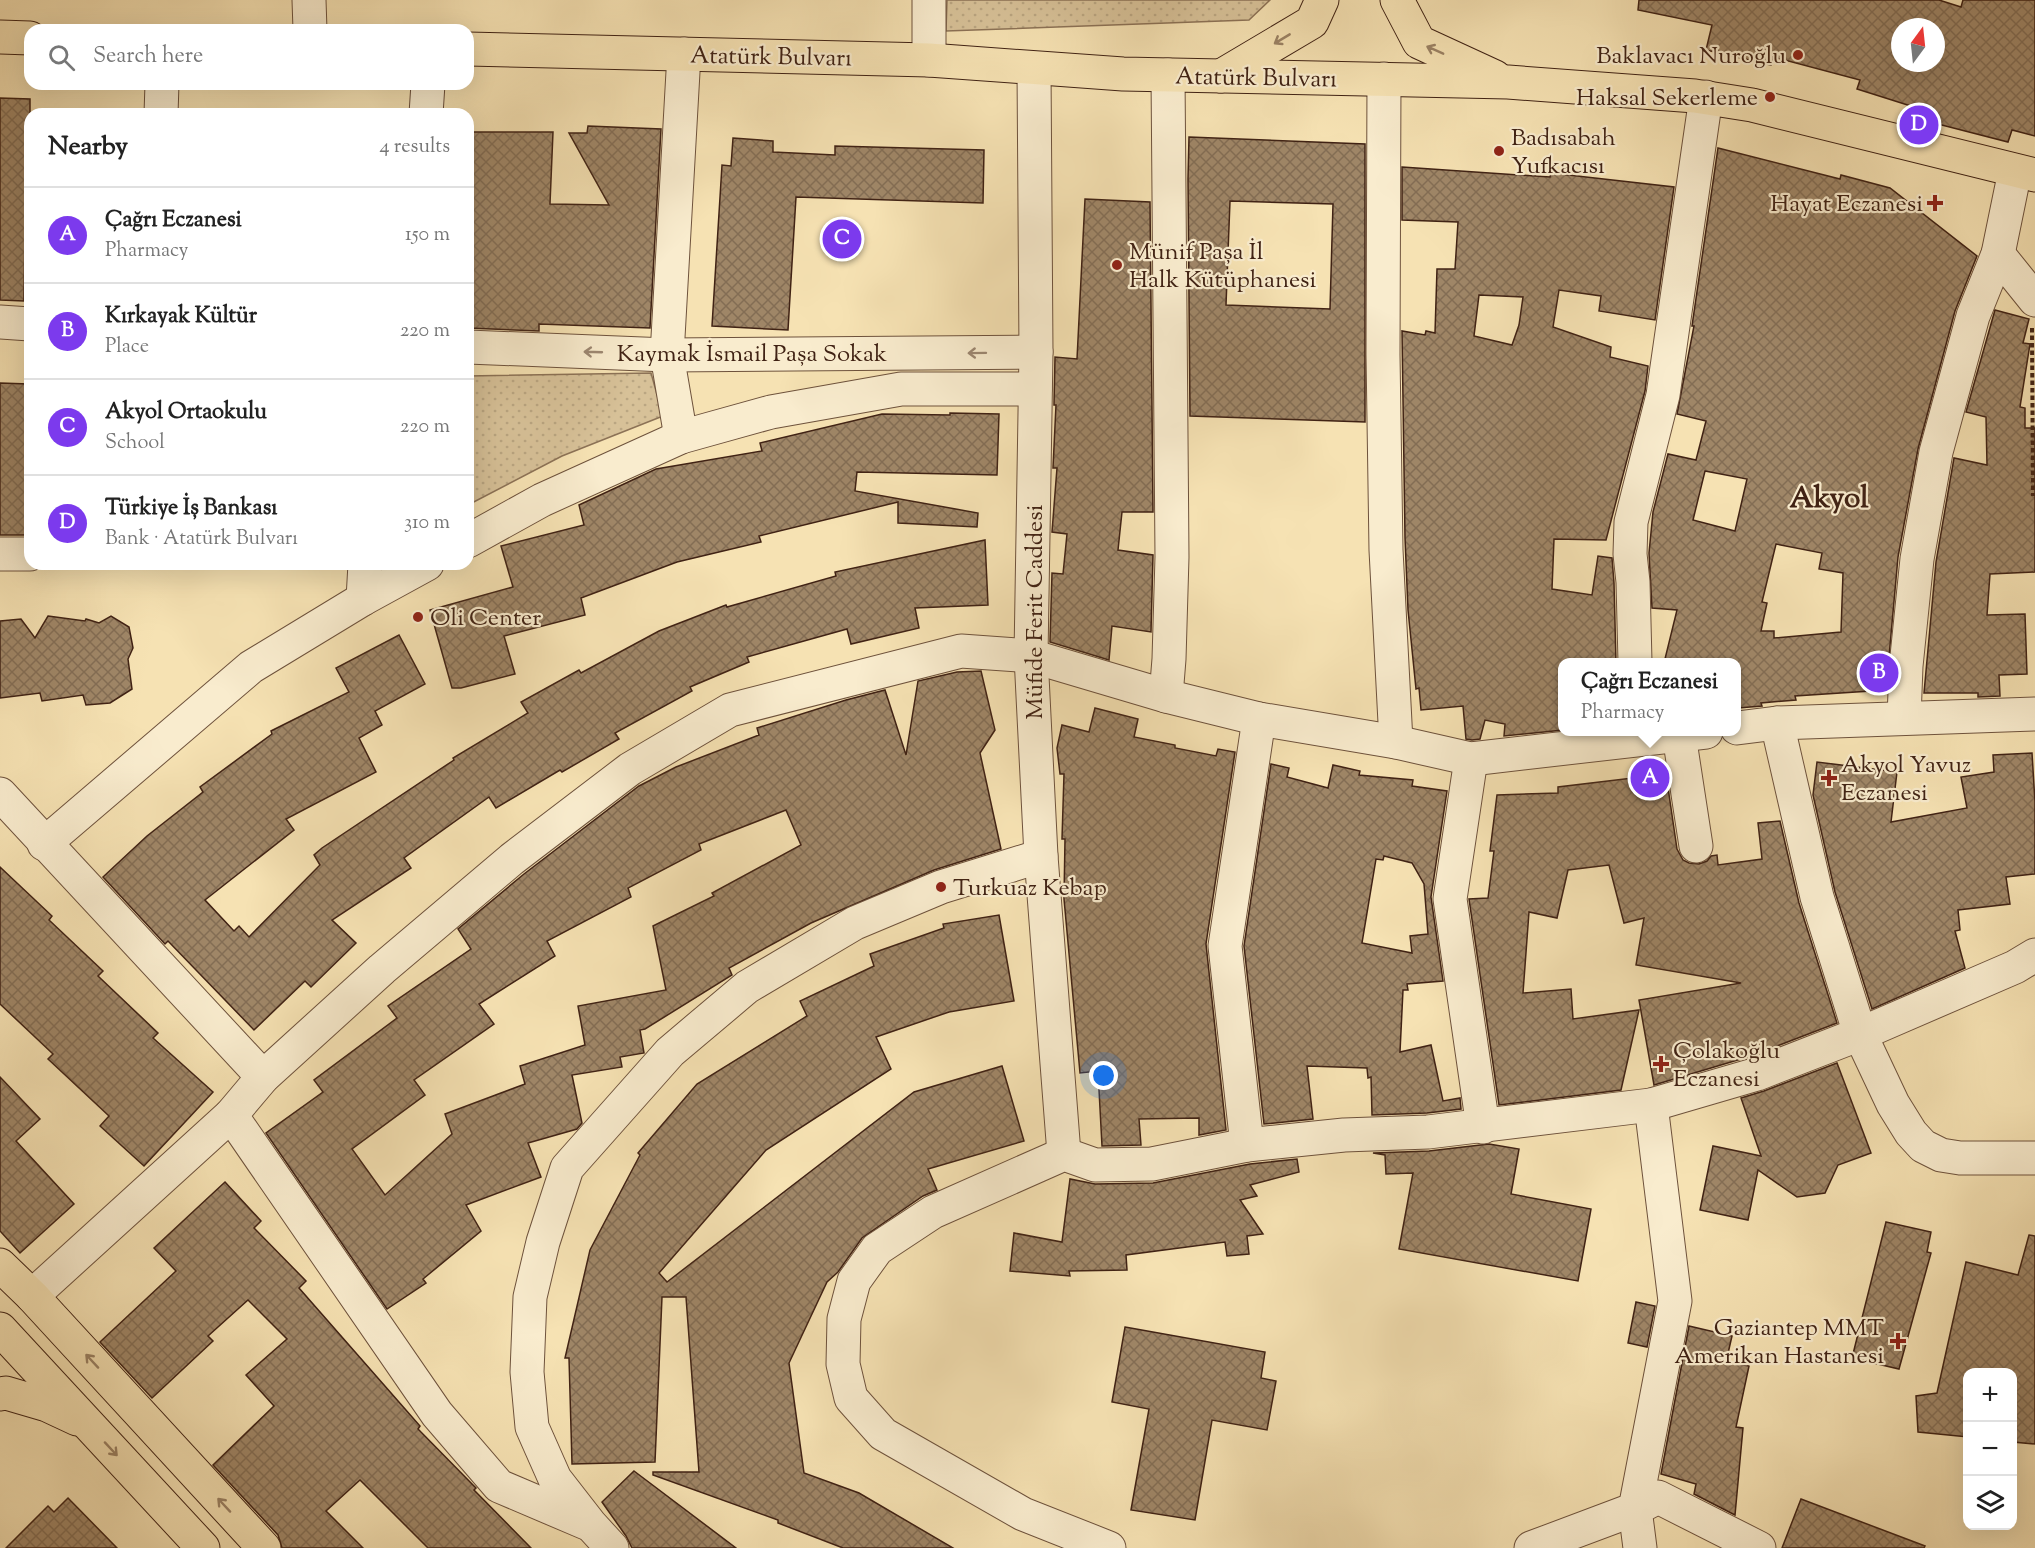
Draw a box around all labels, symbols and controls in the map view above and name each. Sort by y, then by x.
north arrow [1891,18,1945,72]
search box [24,24,474,90]
one-way arrow [1274,34,1291,46]
street label: Atatürk Bulvarı [690,40,852,76]
place label: Baklavacı Nuroğlu [1596,40,1786,74]
icon: search [45,41,78,74]
text: Search here [93,41,203,73]
one-way arrow [1427,43,1445,55]
marker: Baklavacı Nuroğlu [1791,48,1805,62]
street label: Atatürk Bulvarı [1175,61,1337,97]
place label: Haksal Sekerleme [1576,82,1758,116]
marker: Haksal Sekerleme [1763,90,1777,104]
pin: D [1900,102,1938,148]
place label: Badısabah Yufkacısı [1511,122,1616,184]
text: Nearby [48,129,128,166]
text: 4 results [379,133,450,162]
marker: Badısabah Yufkacısı [1492,144,1506,158]
place label: Hayat Eczanesi [1770,188,1923,222]
marker: Hayat Eczanesi [1928,196,1942,210]
text: Çağrı Eczanesi [105,205,242,237]
pin: C [822,216,862,262]
text: A [59,221,76,250]
text: 150 m [405,221,450,250]
place label: Münif Paşa İl Halk Kütüphanesi [1129,236,1317,298]
text: Pharmacy [105,237,188,266]
marker: Münif Paşa İl Halk Kütüphanesi [1110,258,1124,272]
text: Kırkayak Kültür [105,301,257,333]
text: B [61,317,74,346]
text: 220 m [400,317,450,346]
text: Place [105,333,149,362]
street label: Kaymak İsmail Paşa Sokak [617,338,887,372]
one-way arrow [584,347,604,358]
one-way arrow [968,347,988,359]
text: Akyol Ortaokulu [105,397,267,429]
text: C [59,413,76,442]
text: 220 m [400,413,450,442]
text: School [105,429,165,458]
district label: Akyol [1789,478,1869,521]
text: Türkiye İş Bankası [105,493,278,525]
street label: Müfide Ferit Caddesi [1019,504,1053,720]
text: D [60,509,75,538]
text: 310 m [404,509,450,538]
text: Bank · Atatürk Bulvarı [105,525,298,554]
place label: Oli Center [430,602,541,636]
marker: Oli Center [411,610,425,624]
pin: B [1860,650,1898,696]
popup [1558,658,1741,736]
text: Çağrı Eczanesi [1581,667,1718,699]
text: Pharmacy [1581,699,1664,728]
place label: Akyol Yavuz Eczanesi [1841,749,1971,811]
pin: A [1630,756,1670,800]
marker: Akyol Yavuz Eczanesi [1822,771,1836,785]
place label: Turkuaz Kebap [953,872,1107,906]
marker: Turkuaz Kebap [934,880,948,894]
place label: Çolakoğlu Eczanesi [1673,1035,1780,1097]
marker: Çolakoğlu Eczanesi [1654,1057,1668,1071]
your location [1089,1061,1118,1090]
place label: Gaziantep MMT Amerikan Hastanesi [1674,1312,1884,1374]
marker: Gaziantep MMT Amerikan Hastanesi [1889,1332,1907,1350]
one-way arrow [85,1354,99,1369]
map controls [1963,1368,2017,1530]
button: + [1963,1368,2017,1422]
button: − [1963,1422,2017,1476]
one-way arrow [104,1442,118,1457]
button: layers [1963,1476,2017,1530]
one-way arrow [217,1498,231,1513]

